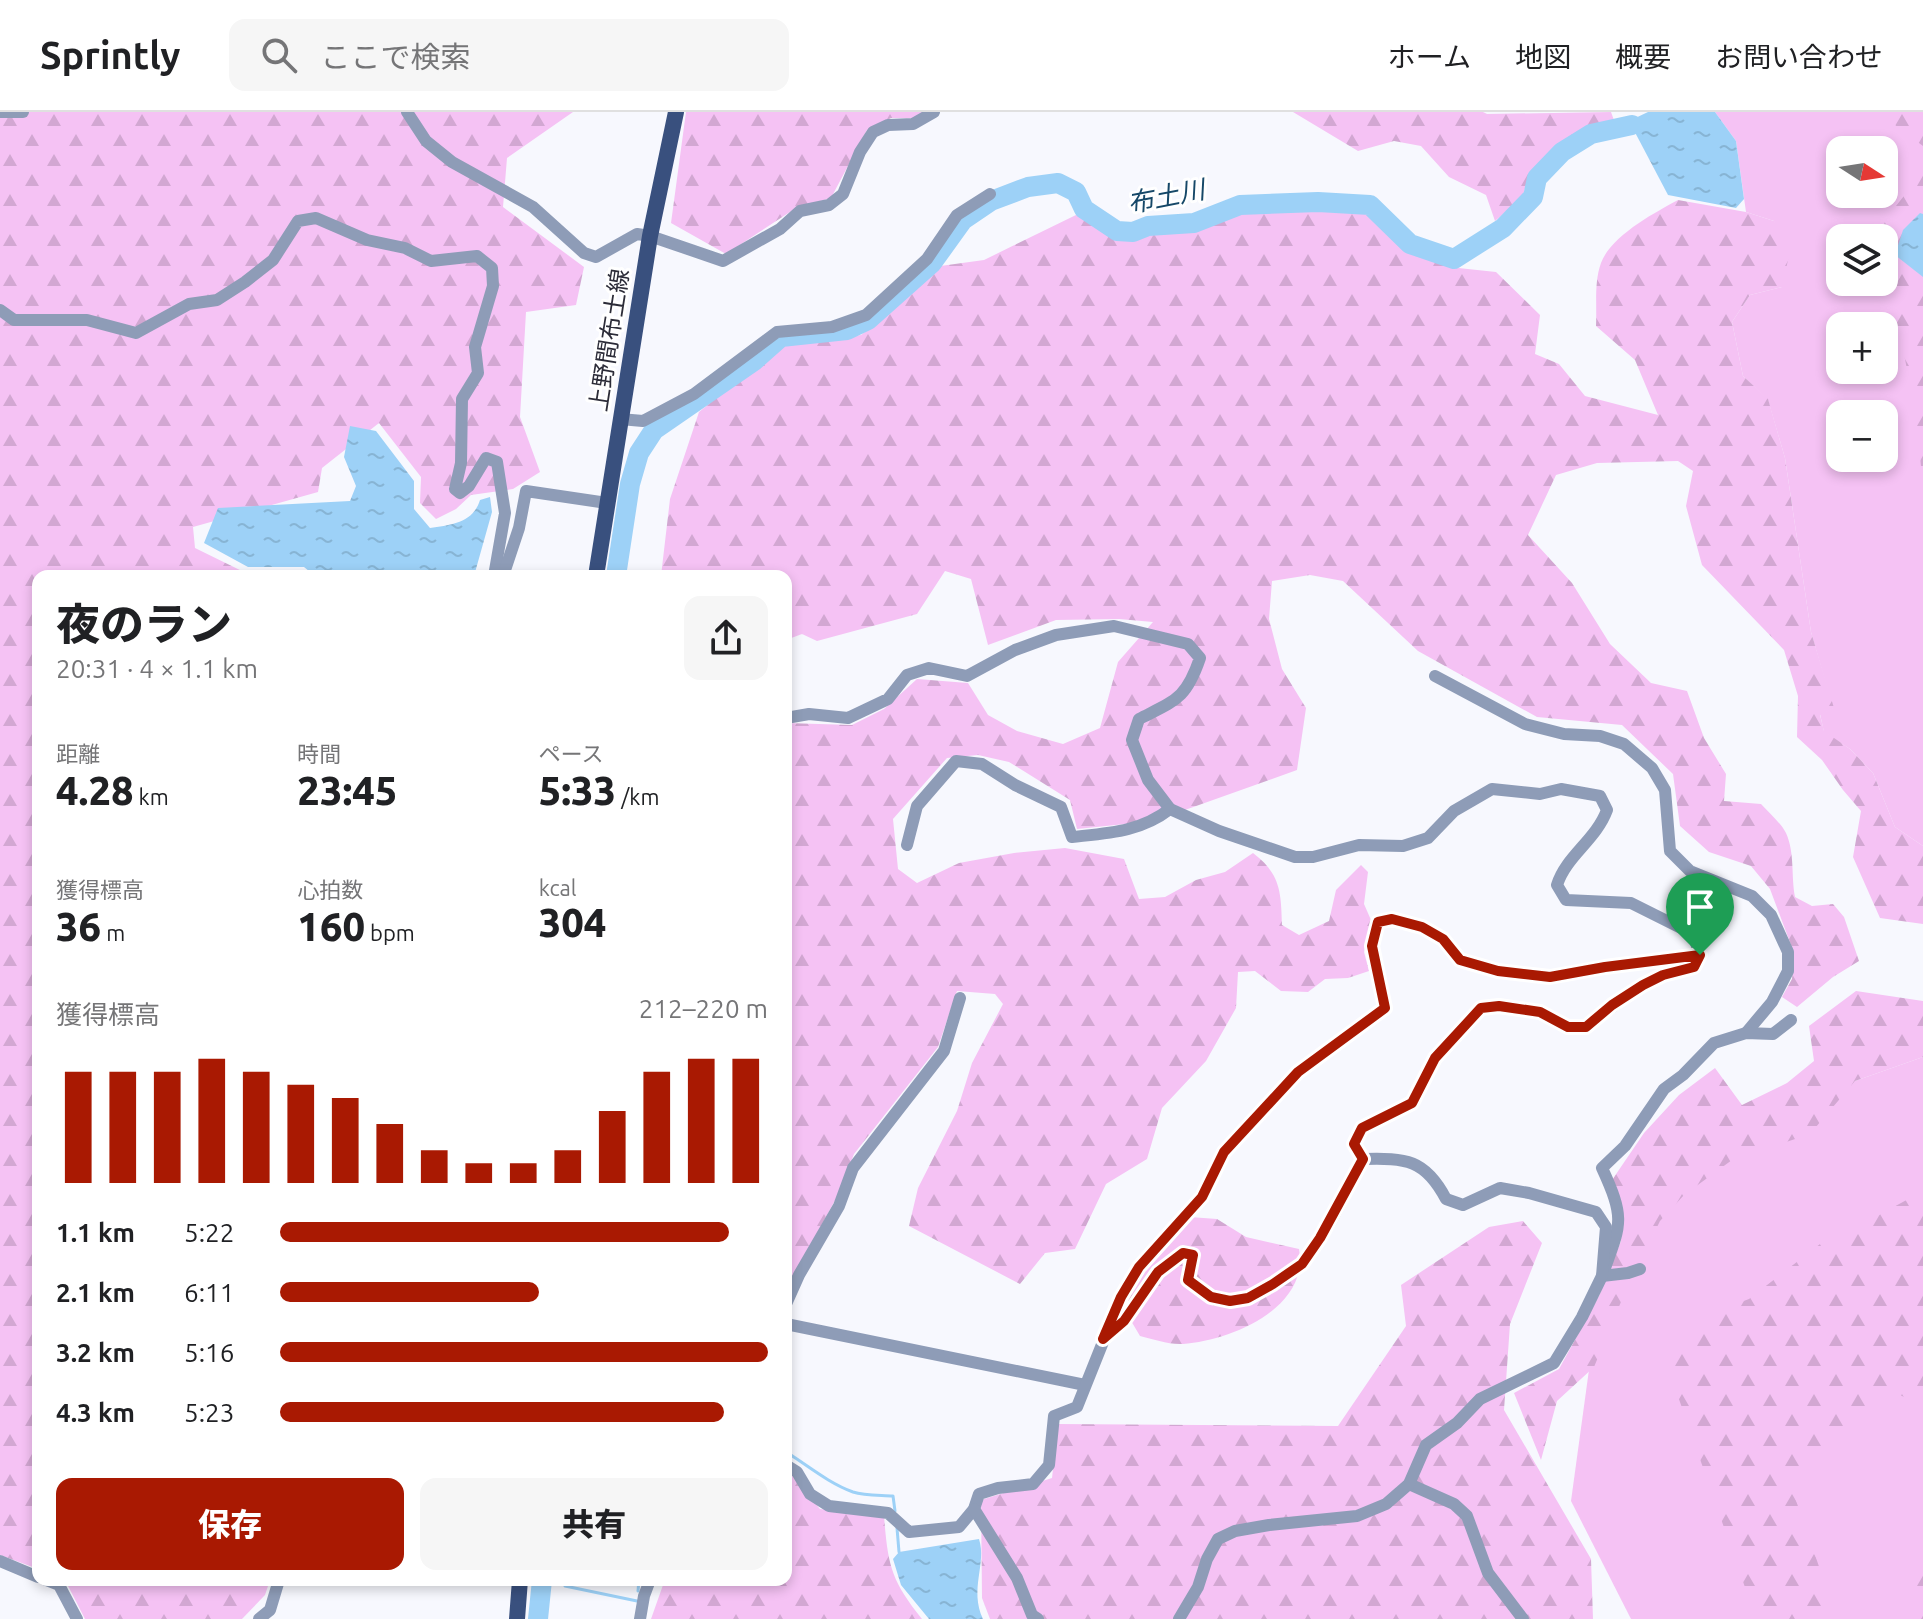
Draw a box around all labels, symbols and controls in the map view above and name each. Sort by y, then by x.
search box [229,19,789,91]
icon: search [257,33,301,77]
text: Sprintly [40,34,181,76]
text: ここで検索 [321,40,471,74]
text: ホーム [1388,41,1471,72]
text: 地図 [1515,41,1571,72]
text: 概要 [1615,41,1671,72]
text: お問い合わせ [1715,41,1883,72]
north arrow [1826,136,1898,208]
map controls [1826,136,1898,472]
water label: 布土川 [1125,174,1210,218]
button: layers [1826,224,1898,296]
street label: 上野間布土線 [584,267,634,413]
button: + [1826,312,1898,384]
button: − [1826,400,1898,472]
button: share [684,596,768,680]
text: 夜のラン [56,599,232,648]
text: 20:31 · 4 × 1.1 km [56,654,258,683]
text: 距離 [56,741,100,766]
text: 時間 [297,741,341,766]
text: ペース [539,741,604,766]
text: 4.28 [56,768,134,813]
text: 23:45 [297,768,397,813]
text: 5:33 [539,768,616,813]
text: km [134,784,169,809]
text: /km [616,784,659,809]
pin [1666,873,1734,955]
text: kcal [539,875,577,900]
text: 獲得標高 [56,877,144,902]
text: 心拍数 [297,877,363,902]
icon: arrive [1678,885,1722,929]
text: 304 [539,900,606,945]
text: 36 [56,904,101,949]
text: 160 [297,904,365,949]
text: m [101,920,125,945]
text: bpm [365,920,415,945]
text: 212–220 m [639,994,768,1023]
text: 獲得標高 [56,1000,160,1029]
text: 1.1 km [56,1218,135,1247]
text: 5:22 [184,1218,234,1247]
text: 2.1 km [56,1278,135,1307]
text: 6:11 [184,1278,234,1307]
text: 3.2 km [56,1338,135,1367]
text: 5:16 [184,1338,234,1367]
text: 4.3 km [56,1398,135,1427]
text: 5:23 [184,1398,234,1427]
button: 保存 [56,1478,404,1570]
button: 共有 [420,1478,768,1570]

